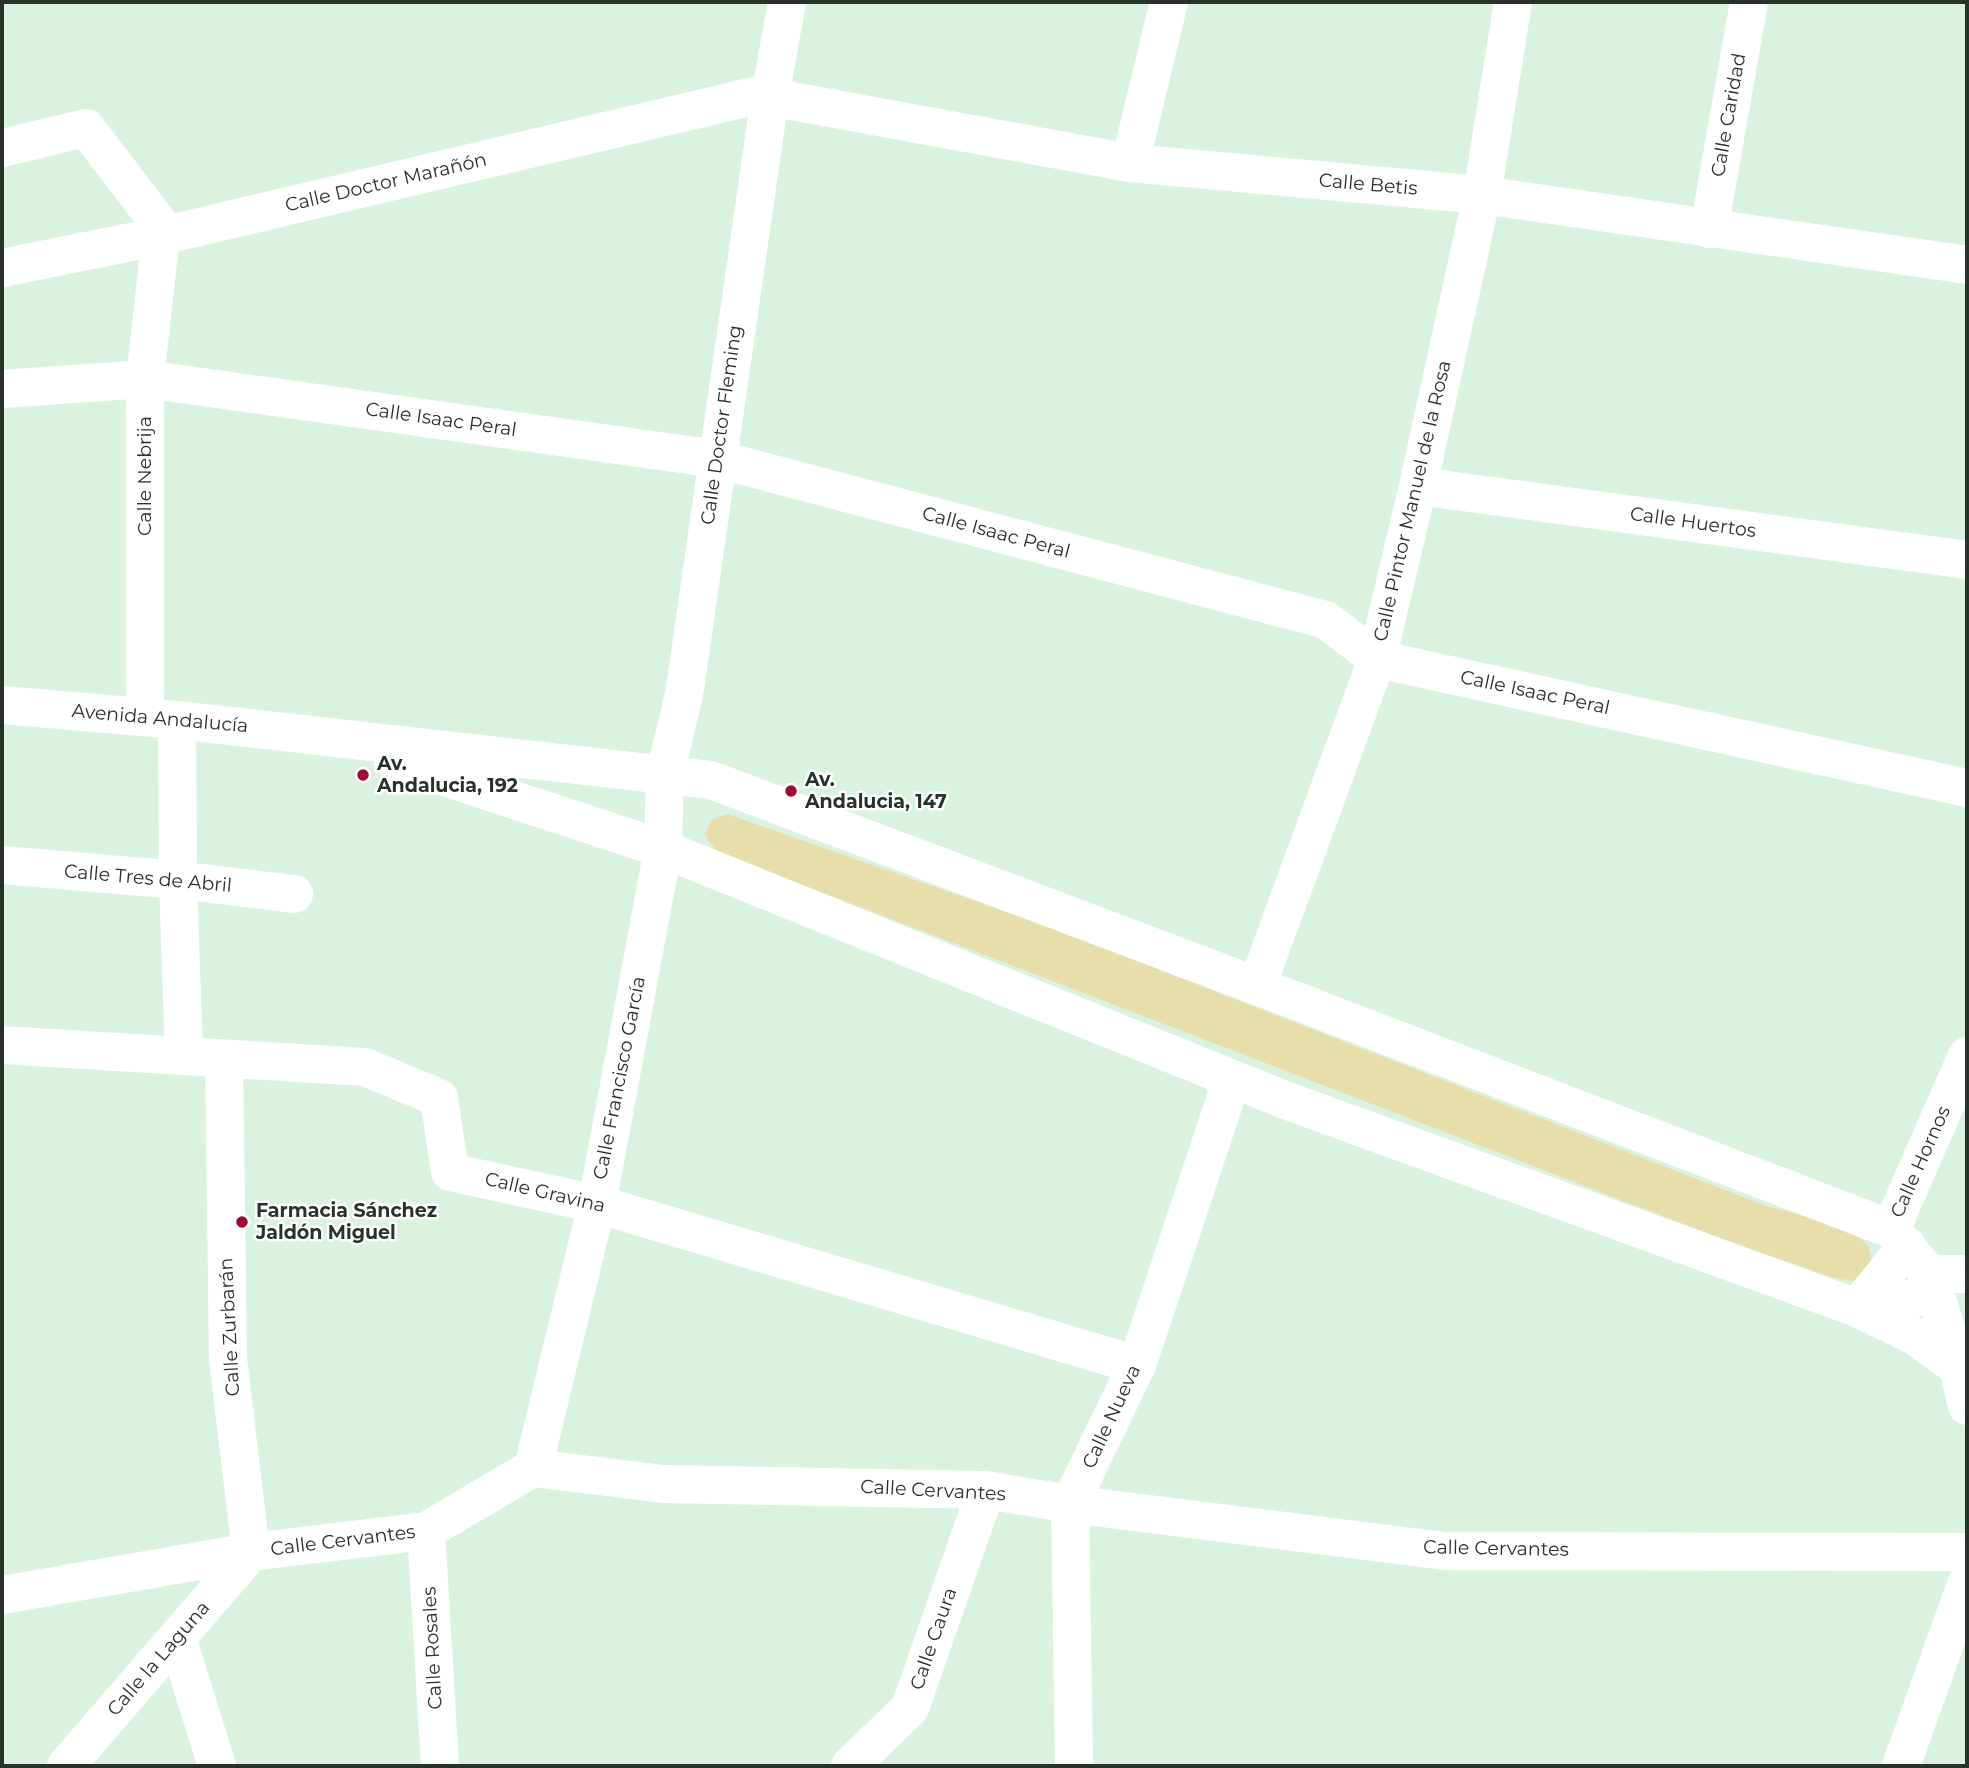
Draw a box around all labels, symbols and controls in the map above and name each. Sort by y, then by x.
street label: Calle Caridad [1707,51,1751,179]
street label: Calle Doctor Marañón [283,149,489,217]
street label: Calle Betis [1318,169,1418,201]
street label: Calle Doctor Fleming [697,324,747,526]
street label: Calle Pintor Manuel de la Rosa [1370,358,1456,644]
street label: Calle Isaac Peral [364,398,518,442]
street label: Calle Nebrija [134,416,156,536]
street label: Calle Isaac Peral [919,502,1073,564]
street label: Calle Huertos [1628,503,1758,543]
street label: Calle Isaac Peral [1458,666,1612,720]
street label: Avenida Andalucía [71,700,249,738]
place label: Av. Andalucia, 192 [377,753,518,797]
marker: Av. Andalucia, 192 [355,767,371,783]
place label: Av. Andalucia, 147 [805,769,947,813]
marker: Av. Andalucia, 147 [783,783,799,799]
street label: Calle Tres de Abril [63,860,233,898]
street label: Calle Francisco García [589,974,651,1182]
street label: Calle Hornos [1886,1103,1956,1221]
street label: Calle Gravina [482,1168,608,1218]
place label: Farmacia Sánchez Jaldón Miguel [256,1200,437,1244]
marker: Farmacia Sánchez Jaldón Miguel [234,1214,250,1230]
street label: Calle Zurbarán [215,1257,245,1397]
street label: Calle Nueva [1078,1361,1146,1473]
street label: Calle Cervantes [860,1476,1006,1506]
street label: Calle Cervantes [269,1521,417,1561]
street label: Calle Cervantes [1423,1536,1569,1562]
street label: Calle Caura [906,1585,962,1693]
street label: Calle Rosales [418,1586,448,1710]
street label: Calle la Laguna [103,1597,215,1721]

